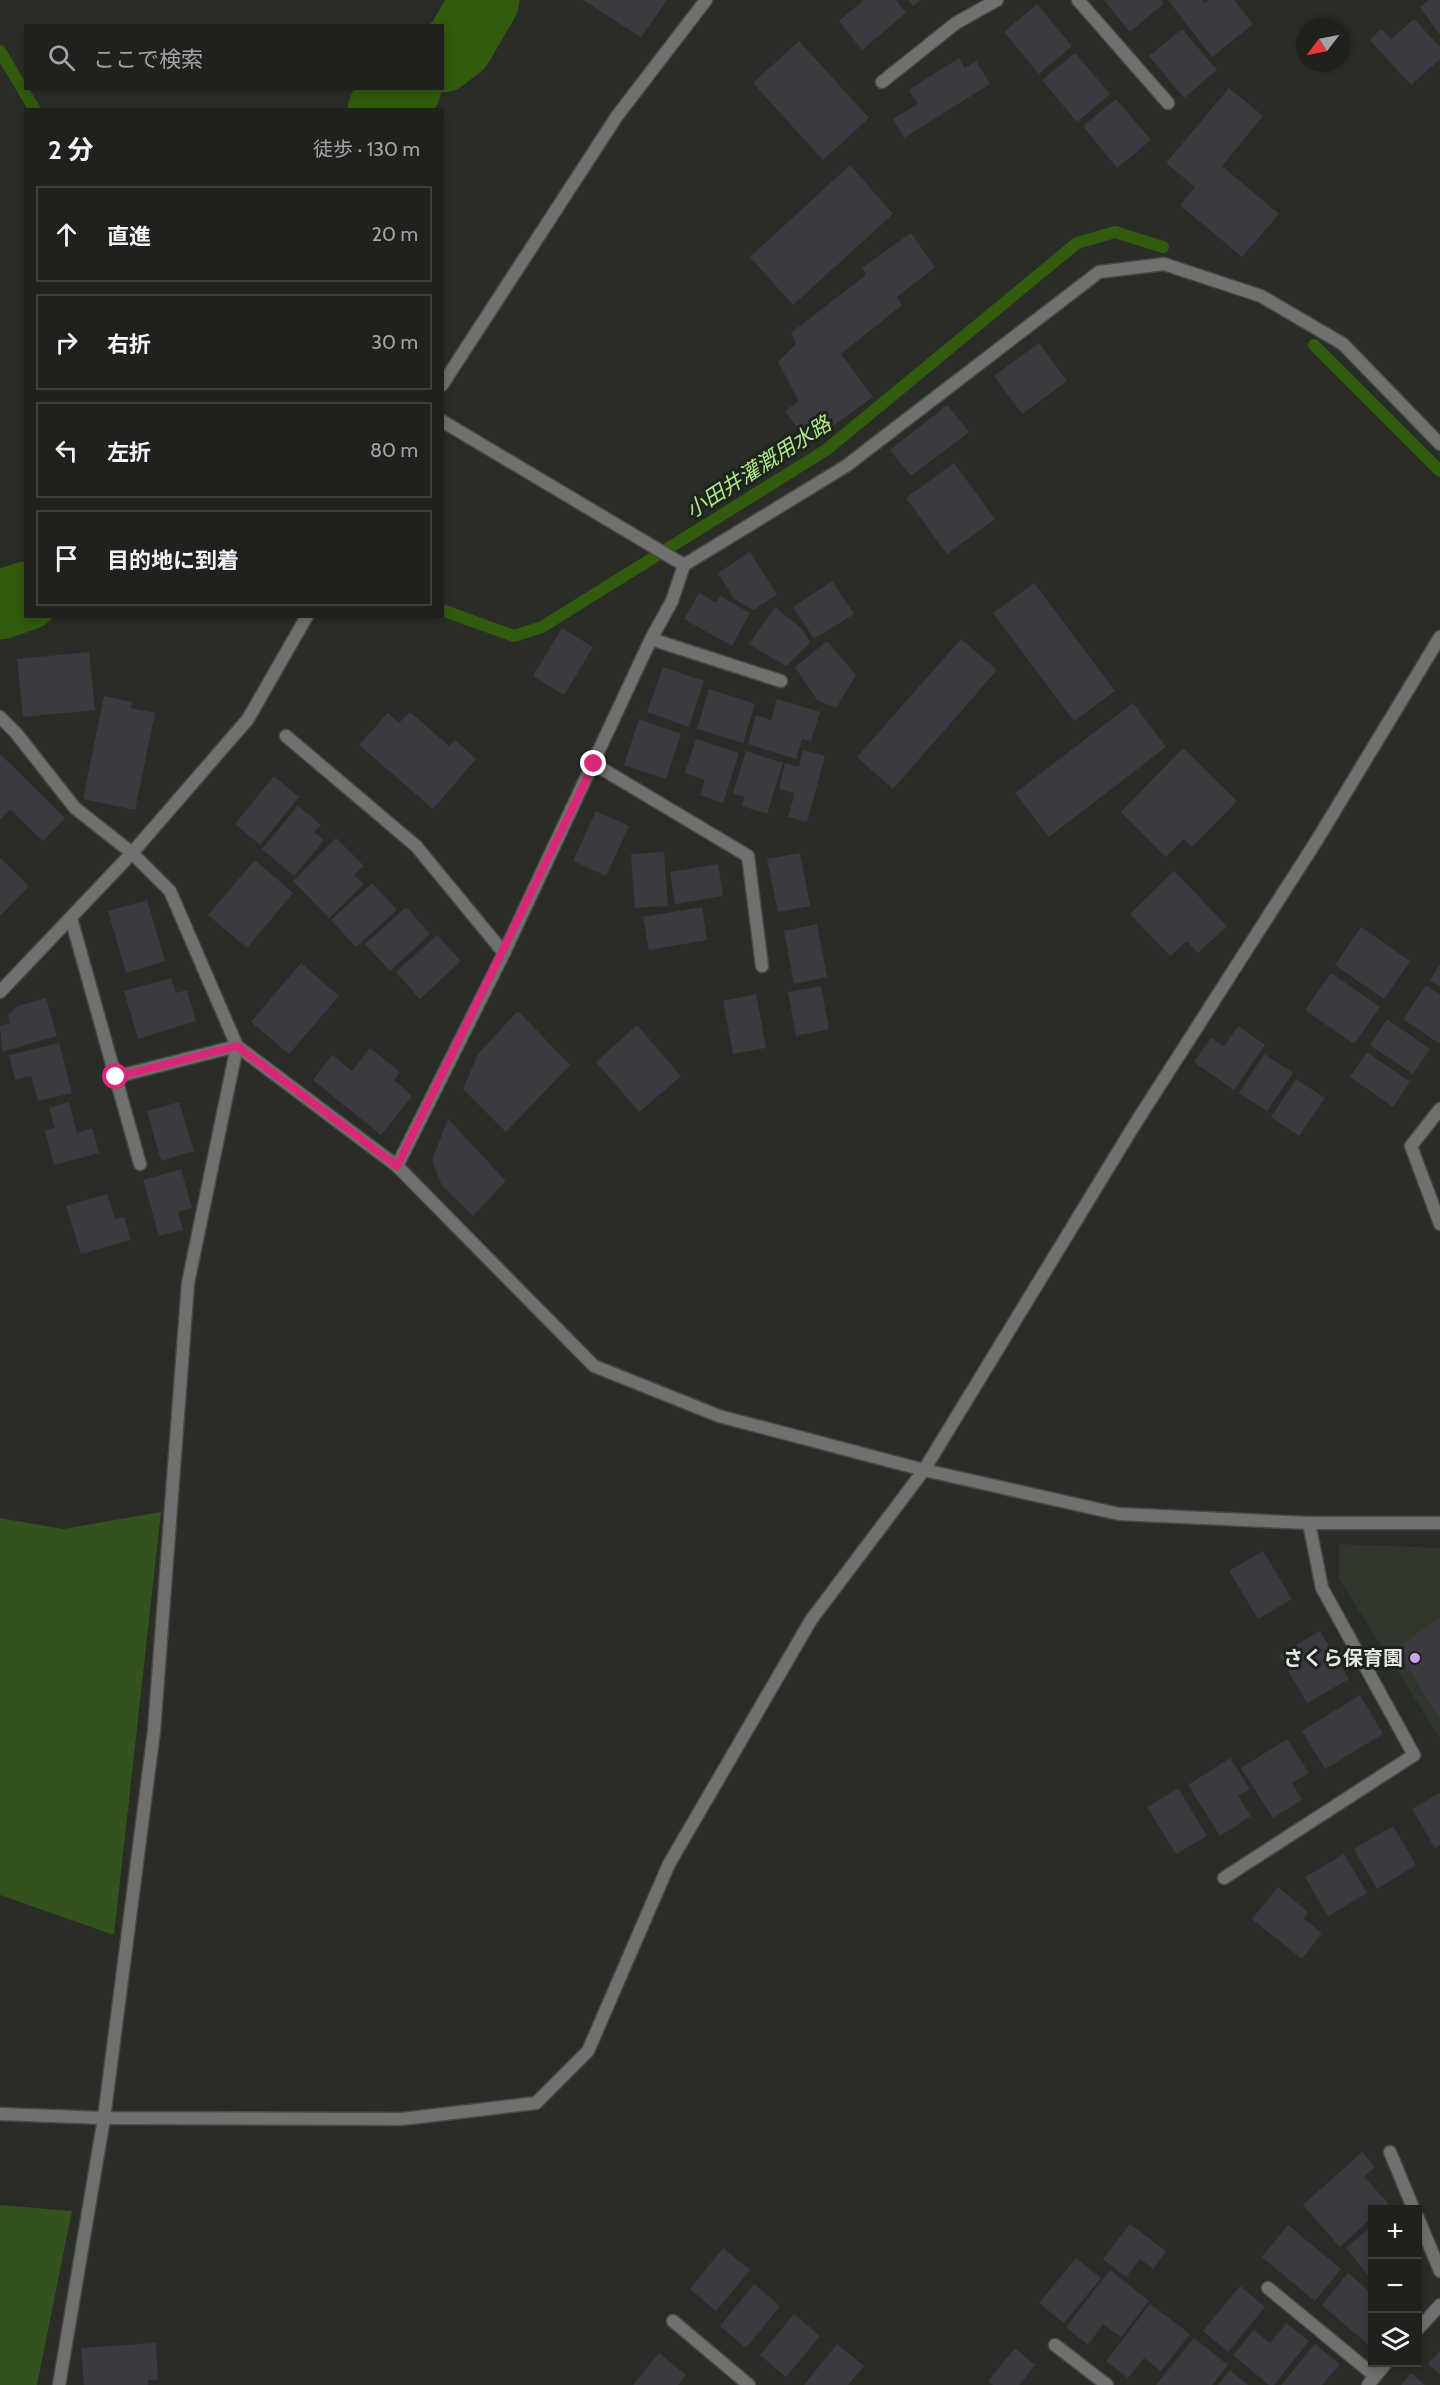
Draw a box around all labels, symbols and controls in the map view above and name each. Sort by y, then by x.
north arrow [1296,18,1350,72]
search box [24,24,444,90]
icon: search [45,41,78,74]
text: ここで検索 [93,46,203,73]
text: 2 分 [48,134,94,166]
text: 徒歩 · 130 m [313,137,420,161]
icon: ahead [50,218,83,251]
text: 20 m [372,222,418,246]
text: 直進 [107,223,151,250]
icon: right [50,326,83,359]
text: 30 m [371,330,418,354]
text: 右折 [107,331,151,358]
water label: 小田井灌漑用水路 [681,410,837,523]
icon: left [50,434,83,467]
text: 80 m [370,438,418,462]
text: 左折 [107,439,151,466]
icon: arrive [50,542,83,575]
text: 目的地に到着 [107,547,239,574]
route end [580,750,606,776]
route start [102,1063,128,1089]
place label: さくら保育園 [1283,1646,1403,1670]
marker: さくら保育園 [1408,1651,1422,1665]
map controls [1368,2205,1422,2367]
button: + [1368,2205,1422,2259]
button: − [1368,2259,1422,2313]
button: layers [1368,2313,1422,2367]

